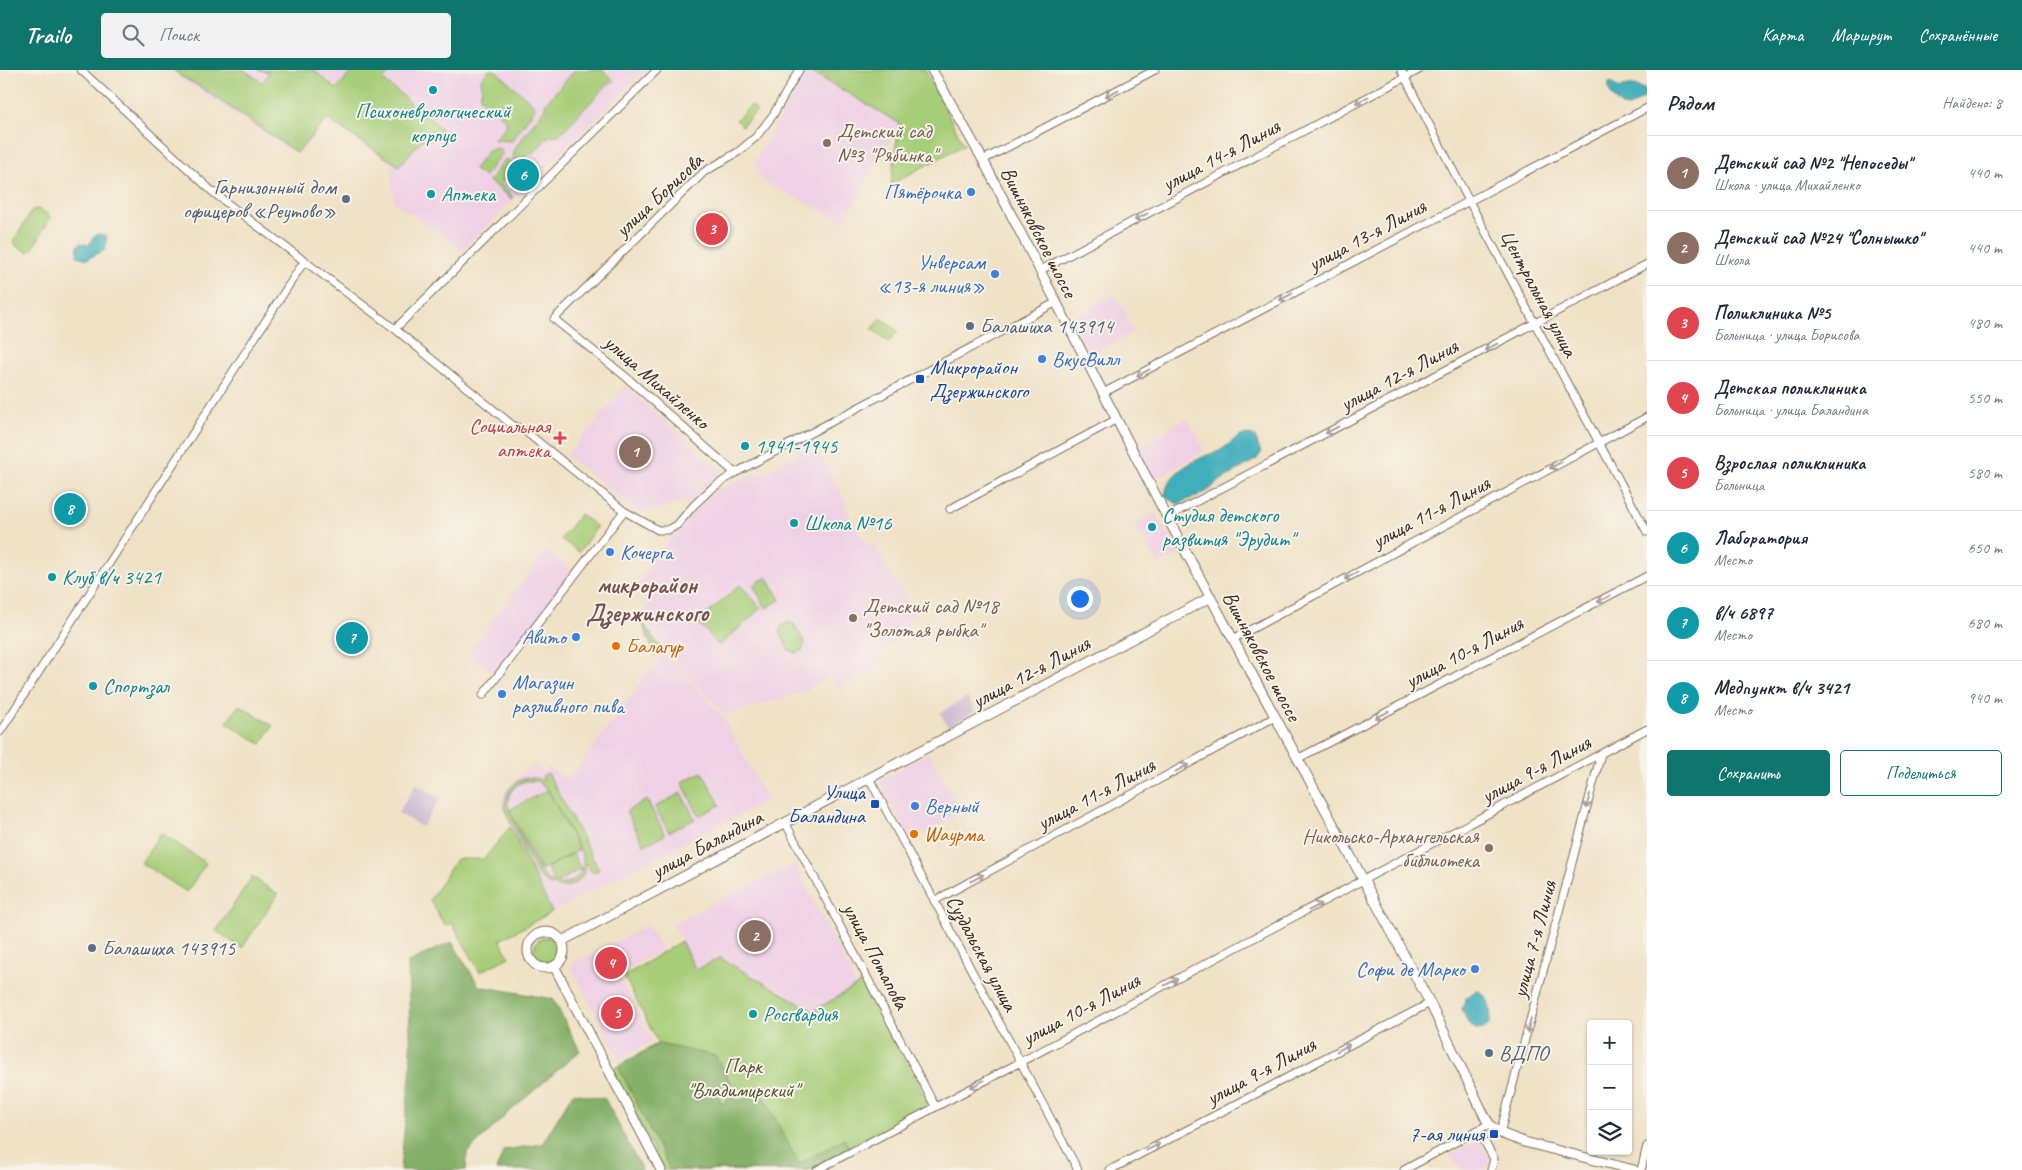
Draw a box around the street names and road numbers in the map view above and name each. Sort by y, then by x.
street label: улица 14-я Линия [1156,112,1286,198]
street label: улица Борисова [608,146,710,244]
street label: Вишняковское шоссе [995,162,1084,304]
street label: улица 13-я Линия [1302,192,1432,278]
street label: Центральная улица [1494,225,1584,363]
street label: улица Михайленко [598,328,717,436]
street label: улица 12-я Линия [1334,332,1464,418]
street label: улица 11-я Линия [1366,469,1496,555]
street label: Вишняковское шоссе [1217,587,1308,727]
street label: улица 10-я Линия [1399,609,1529,695]
street label: улица 12-я Линия [966,629,1096,715]
street label: улица 9-я Линия [1475,729,1596,810]
street label: улица 11-я Линия [1031,751,1161,837]
street label: улица Баландина [645,803,768,885]
street label: улица 7-я Линия [1505,876,1562,1002]
street label: Суздальская улица [940,891,1024,1017]
street label: улица Потапова [836,897,916,1015]
street label: улица 10-я Линия [1016,966,1146,1052]
street label: улица 9-я Линия [1200,1031,1321,1112]

